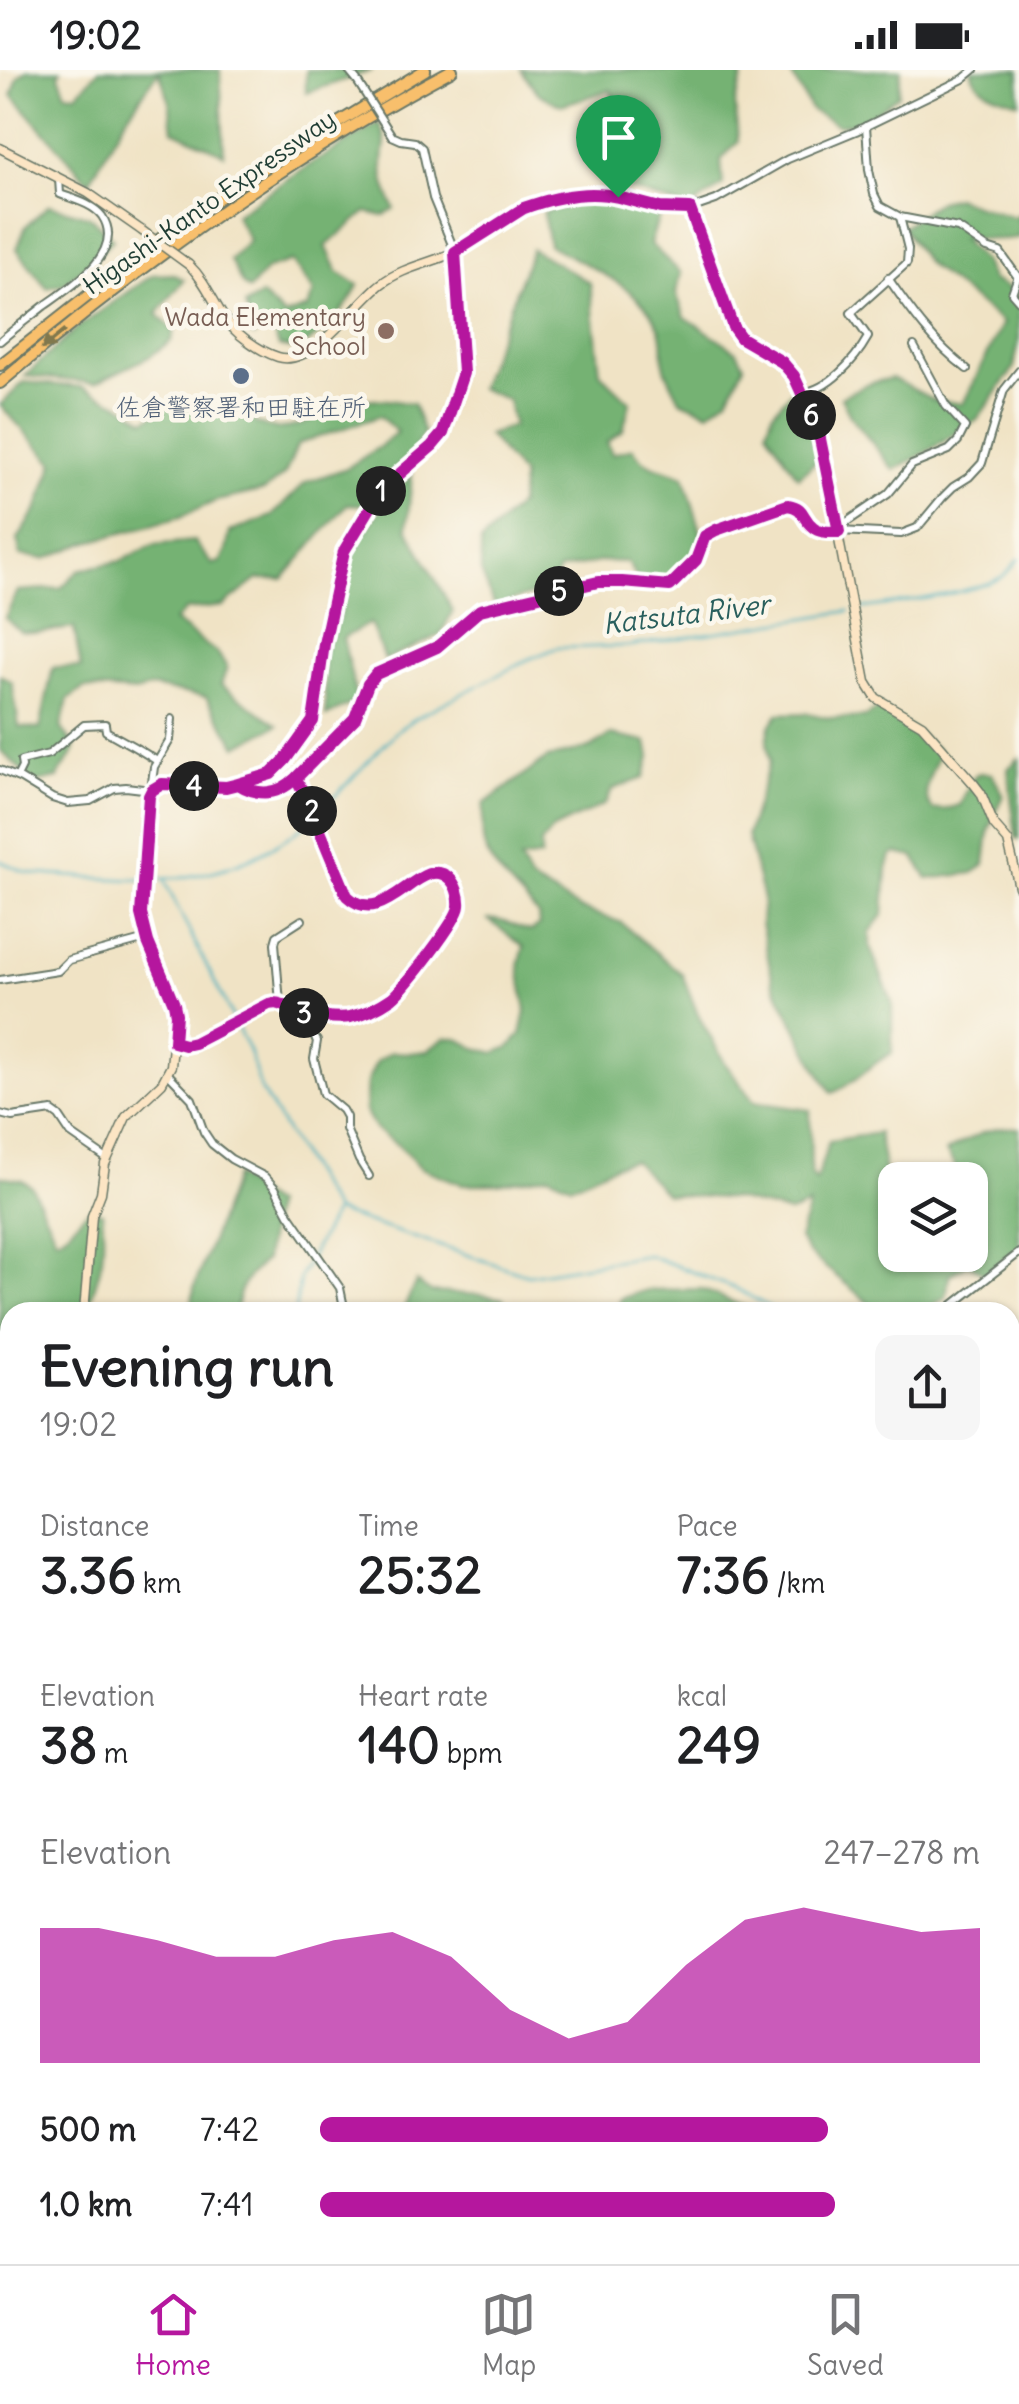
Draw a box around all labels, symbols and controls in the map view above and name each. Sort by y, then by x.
text: 19:02 [50,12,141,59]
pin [576,95,661,198]
street label: Higashi-Kanto Expressway [77,103,341,301]
icon: arrive [591,110,646,165]
place label: Wada Elementary School [164,301,366,362]
marker: Wada Elementary School [375,320,397,342]
one-way arrow [40,329,65,350]
marker: 佐倉警察署和田駐在所 [230,365,252,387]
pin: 6 [786,390,836,440]
place label: 佐倉警察署和田駐在所 [116,391,366,423]
text: 6 [803,397,819,433]
pin: 1 [356,466,406,516]
text: 1 [375,473,387,509]
pin: 5 [534,566,584,616]
text: 5 [551,573,567,609]
water label: Katsuta River [600,585,775,642]
pin: 4 [169,761,219,811]
text: 4 [186,768,202,804]
pin: 2 [287,786,337,836]
text: 2 [304,793,320,829]
pin: 3 [279,988,329,1038]
text: 3 [296,995,312,1031]
map controls [878,1162,988,1272]
button: layers [878,1162,988,1272]
text: Evening run [40,1332,334,1401]
button: share [875,1335,980,1440]
text: 19:02 [40,1404,117,1445]
text: Distance [40,1508,149,1544]
text: Time [358,1508,419,1544]
text: Pace [677,1508,738,1544]
text: 3.36 [40,1544,136,1607]
text: 25:32 [358,1544,482,1607]
text: 7:36 [677,1544,770,1607]
text: km [136,1565,182,1601]
text: /km [770,1565,825,1601]
text: Elevation [40,1678,155,1714]
text: Heart rate [358,1678,488,1714]
text: kcal [677,1678,727,1714]
text: 38 [40,1714,97,1777]
text: 140 [358,1714,440,1777]
text: 249 [677,1714,761,1777]
text: m [97,1735,128,1771]
text: bpm [440,1735,503,1771]
text: Elevation [40,1832,171,1873]
text: 247–278 m [824,1832,980,1873]
text: 500 m [40,2109,136,2150]
text: 7:42 [200,2109,259,2150]
text: 1.0 km [40,2184,132,2225]
text: 7:41 [200,2184,254,2225]
tab: Home [135,2287,211,2383]
tab: Map [481,2287,536,2383]
tab: Saved [807,2287,884,2383]

